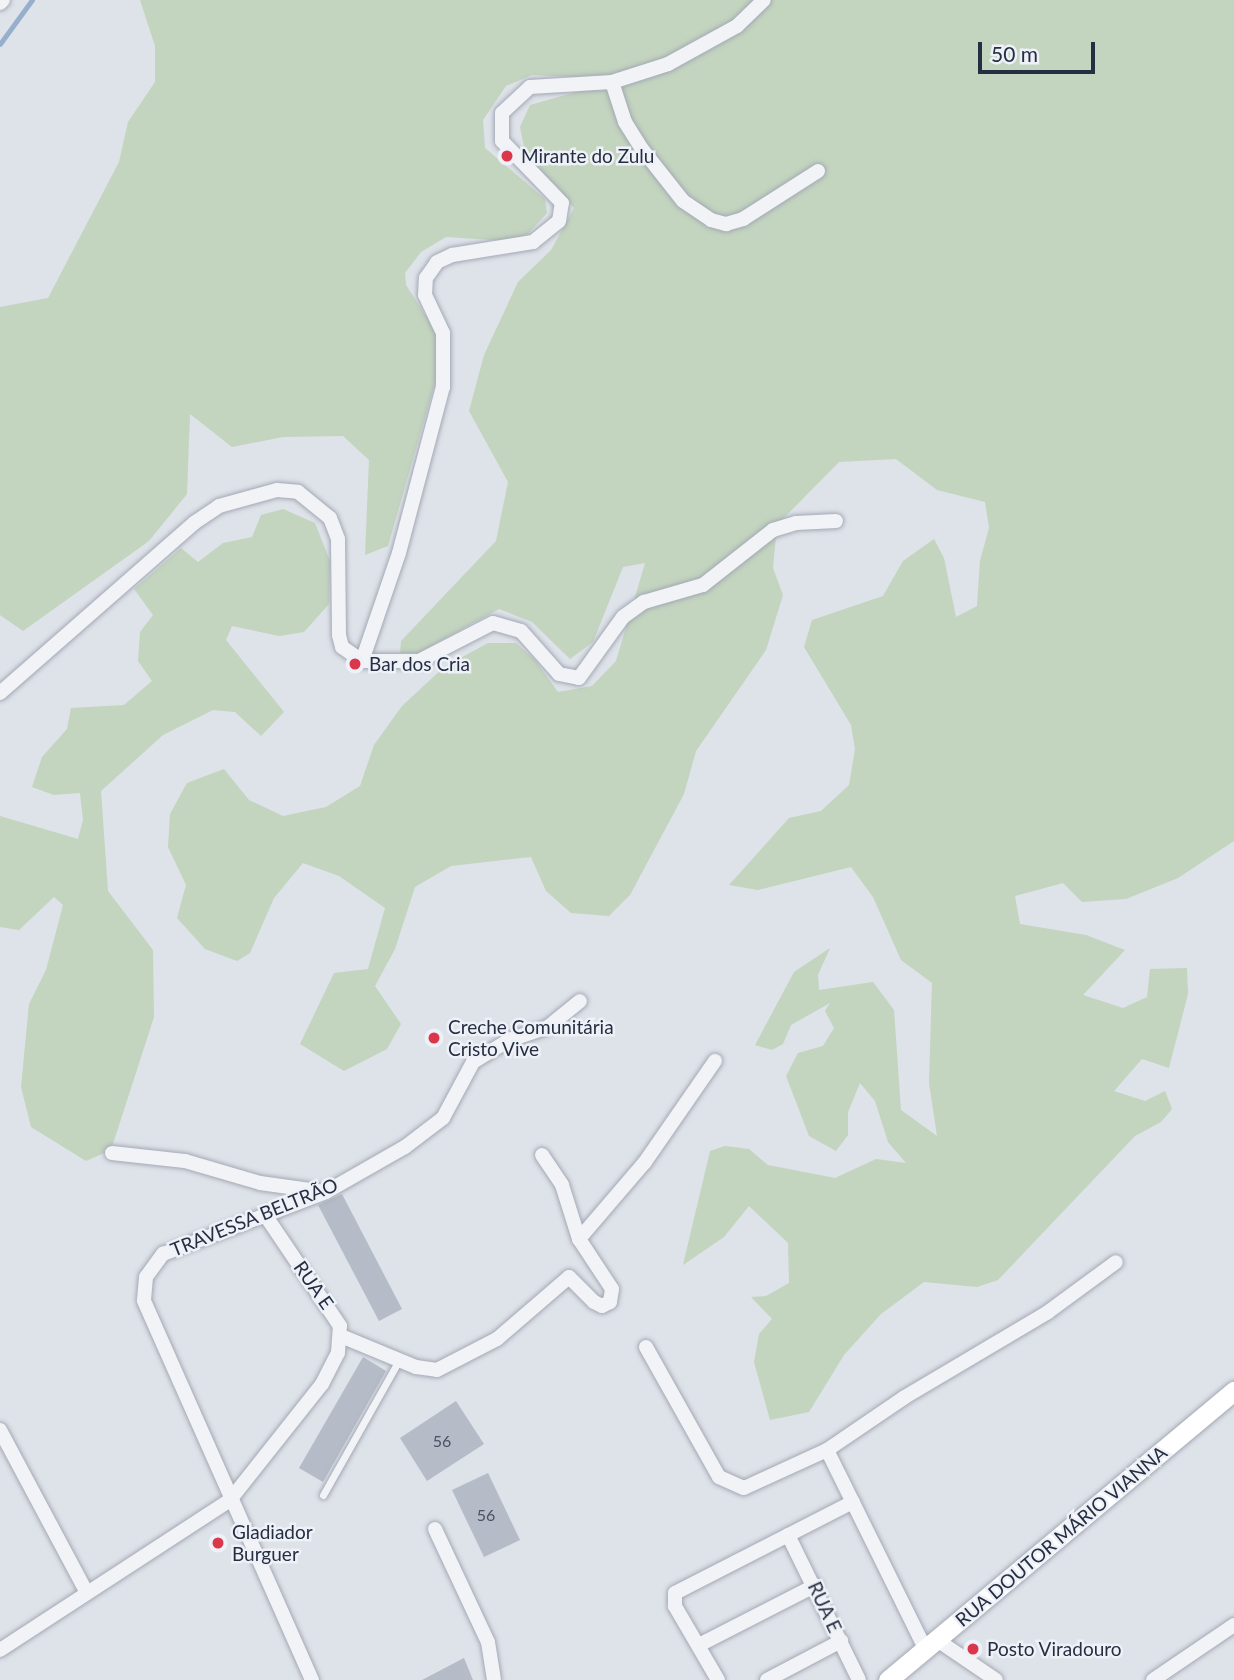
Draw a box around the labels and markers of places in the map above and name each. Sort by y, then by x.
place label: Mirante do Zulu [521,145,654,167]
marker: Mirante do Zulu [499,148,515,164]
place label: Bar dos Cria [369,653,470,675]
marker: Bar dos Cria [347,656,363,672]
place label: Creche Comunitária Cristo Vive [448,1016,614,1060]
marker: Creche Comunitária Cristo Vive [426,1030,442,1046]
place label: Gladiador Burguer [232,1521,313,1565]
marker: Gladiador Burguer [210,1535,226,1551]
place label: Posto Viradouro [987,1638,1122,1660]
marker: Posto Viradouro [965,1641,981,1657]

